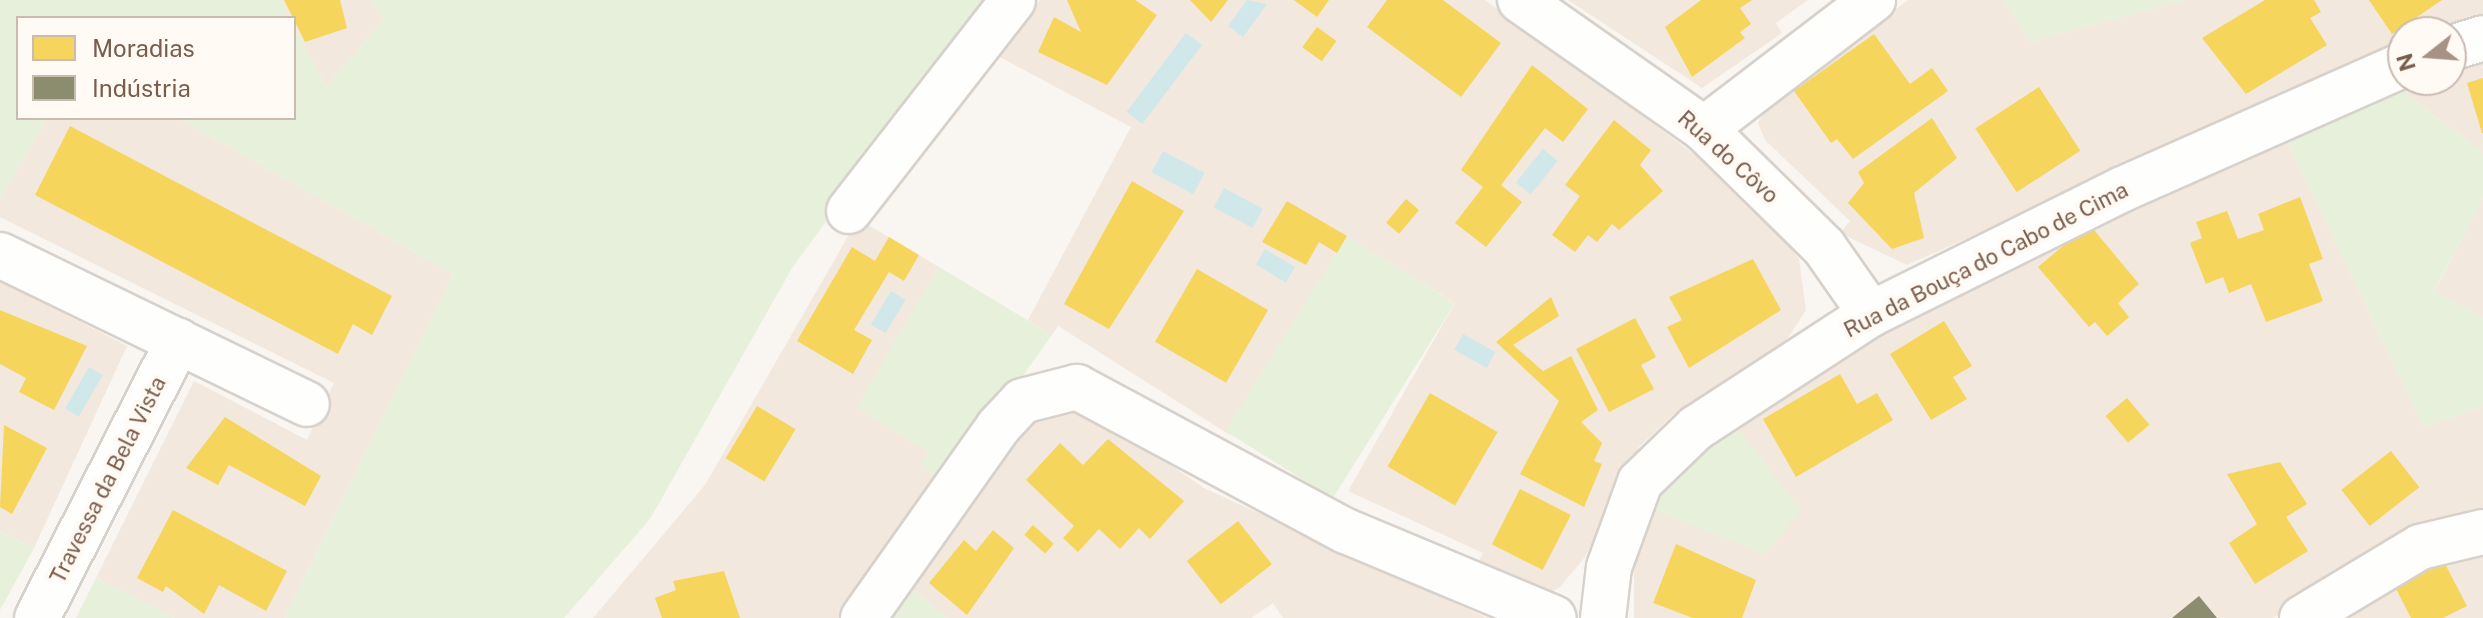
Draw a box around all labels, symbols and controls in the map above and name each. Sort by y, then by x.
legend [16,16,296,120]
north arrow [2387,16,2467,96]
text: Moradias [92,34,195,62]
text: N [2391,50,2421,74]
text: Indústria [92,74,191,102]
street label: Rua do Côvo [1672,105,1784,209]
street label: Rua da Bouça do Cabo de Cima [1839,176,2133,344]
street label: Travessa da Bela Vista [44,372,172,588]

